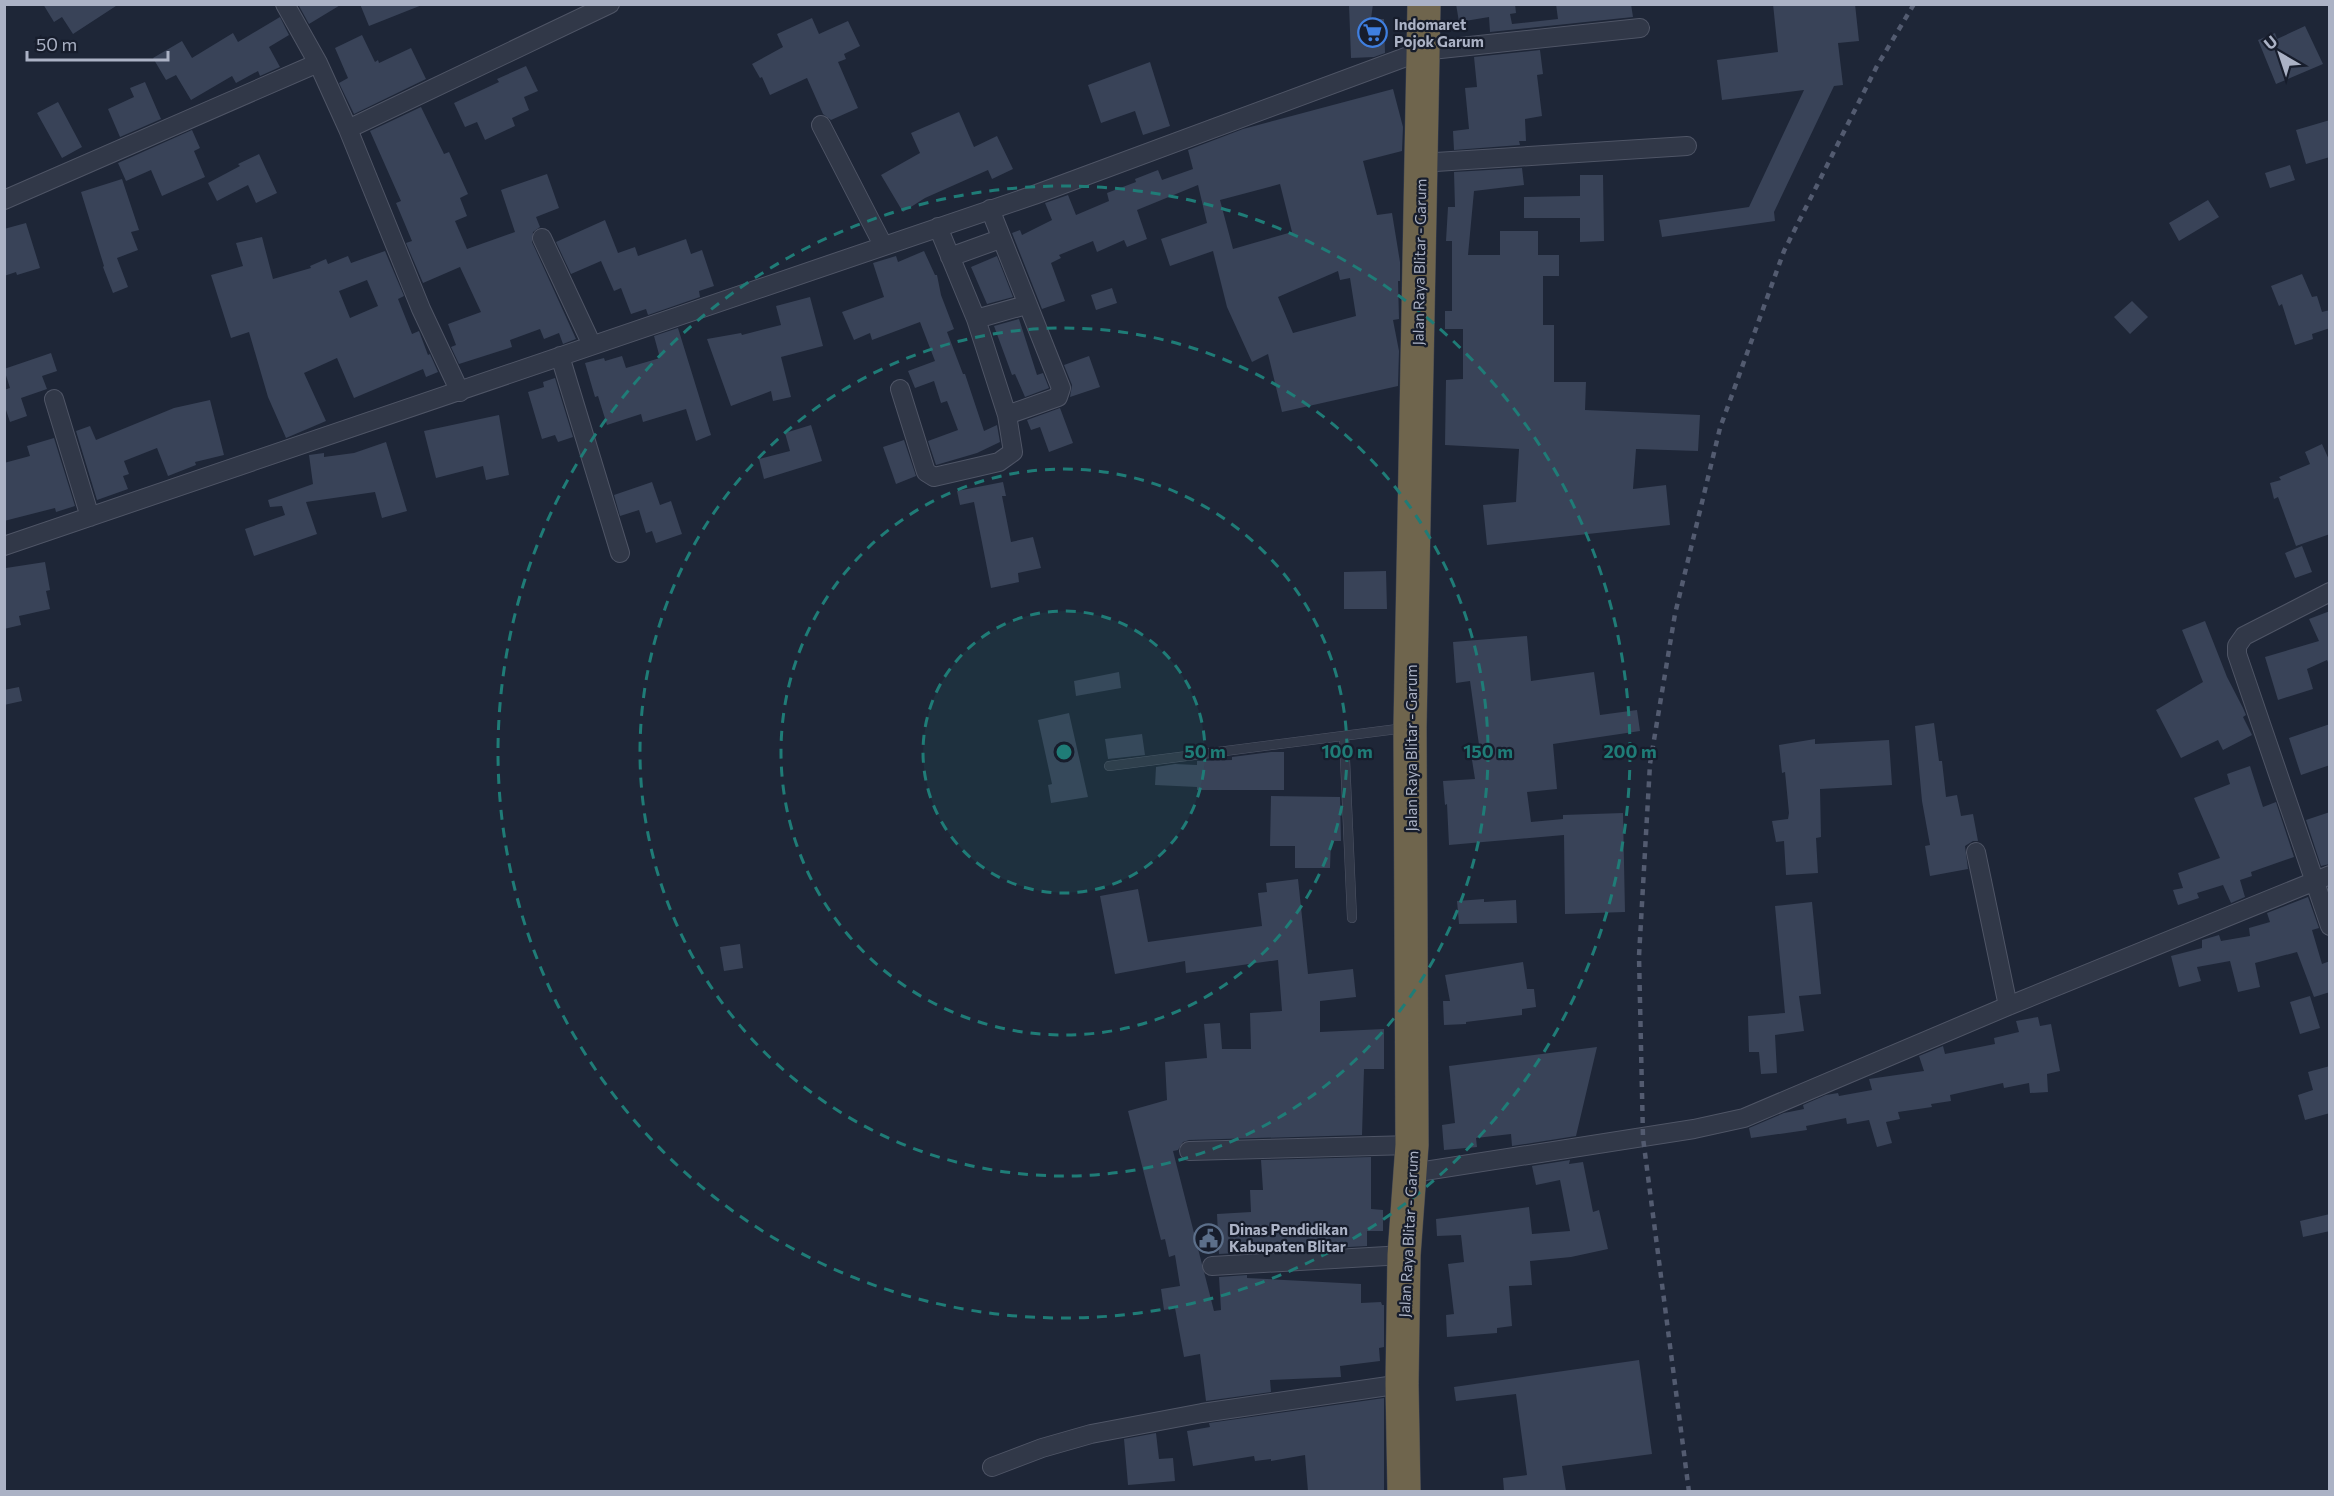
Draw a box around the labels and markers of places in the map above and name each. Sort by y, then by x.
place label: Indomaret Pojok Garum [1394,15,1484,50]
supermarket icon: Indomaret Pojok Garum [1357,17,1389,49]
centre of rings [1054,742,1074,762]
place label: Dinas Pendidikan Kabupaten Blitar [1229,1220,1348,1255]
public building icon: Dinas Pendidikan Kabupaten Blitar [1192,1222,1224,1254]

